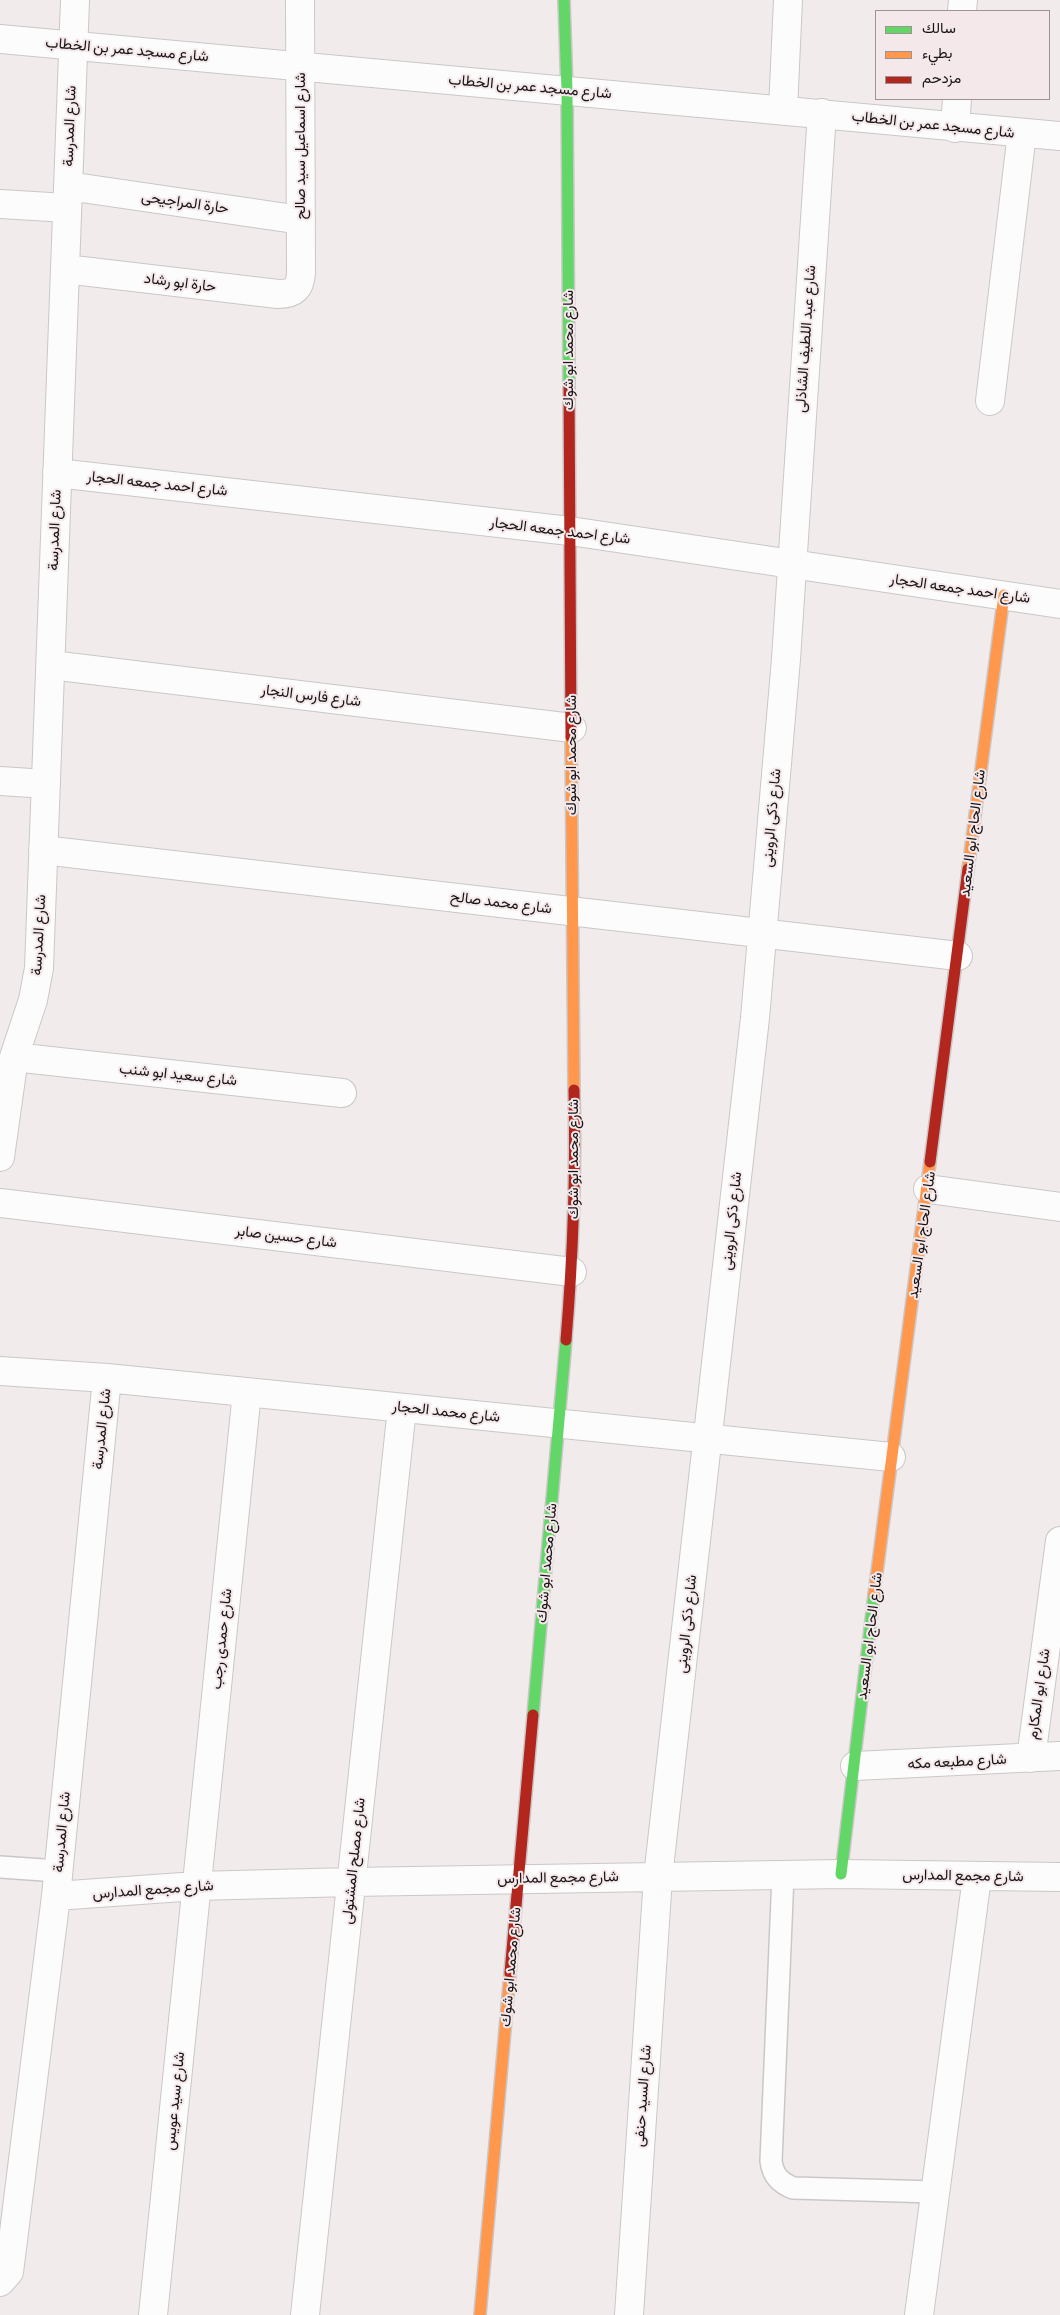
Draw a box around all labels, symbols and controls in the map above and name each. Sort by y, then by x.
legend [875,10,1050,100]
text: سالك [922,19,956,37]
street label: شارع مسجد عمر بن الخطاب [45,34,209,66]
text: بطيء [922,44,952,62]
text: مزدحم [922,69,961,87]
street label: شارع مسجد عمر بن الخطاب [448,71,612,103]
street label: شارع اسماعيل سيد صالح [292,72,310,220]
street label: شارع المدرسة [60,85,80,167]
street label: شارع مسجد عمر بن الخطاب [851,107,1015,143]
street label: حارة المراجيحى [140,188,230,218]
street label: شارع عبد اللطيف الشاذلى [792,265,820,413]
street label: حارة ابو رشاد [143,270,217,296]
street label: شارع محمد ابو شوك [560,290,578,410]
street label: شارع احمد جمعه الحجار [86,468,228,500]
street label: شارع المدرسة [45,489,65,571]
street label: شارع احمد جمعه الحجار [489,513,631,549]
street label: شارع احمد جمعه الحجار [889,570,1031,608]
street label: شارع فارس النجار [260,681,362,711]
street label: شارع محمد ابو شوك [563,695,581,815]
street label: شارع ذكى الروينى [759,768,785,868]
street label: شارع الحاج ابو السعيد [956,768,990,898]
street label: شارع محمد صالح [449,888,553,918]
street label: شارع المدرسة [28,894,50,976]
street label: شارع سعيد ابو شنب [118,1060,238,1090]
street label: شارع محمد ابو شوك [565,1099,583,1219]
street label: شارع الحاج ابو السعيد [904,1170,940,1300]
street label: شارع ذكى الروينى [718,1171,746,1271]
street label: شارع حسين صابر [234,1222,338,1252]
street label: شارع المدرسة [89,1388,115,1470]
street label: شارع محمد الحجار [391,1397,501,1427]
street label: شارع محمد ابو شوك [533,1502,561,1624]
street label: شارع الحاج ابو السعيد [853,1571,887,1701]
street label: شارع ذكى الروينى [673,1574,701,1674]
street label: شارع حمدى رجب [208,1588,236,1690]
street label: شارع ابو المكارم [1024,1647,1054,1741]
street label: شارع مطبعه مكه [907,1750,1007,1774]
street label: شارع المدرسة [49,1791,75,1873]
street label: شارع مصلح المشتولى [338,1797,370,1925]
street label: شارع مجمع المدارس [902,1866,1024,1886]
street label: شارع مجمع المدارس [497,1868,619,1888]
street label: شارع مجمع المدارس [92,1877,214,1903]
street label: شارع محمد ابو شوك [497,1906,525,2028]
street label: شارع السيد حنفى [630,2044,656,2148]
street label: شارع سيد عويس [161,2051,189,2151]

